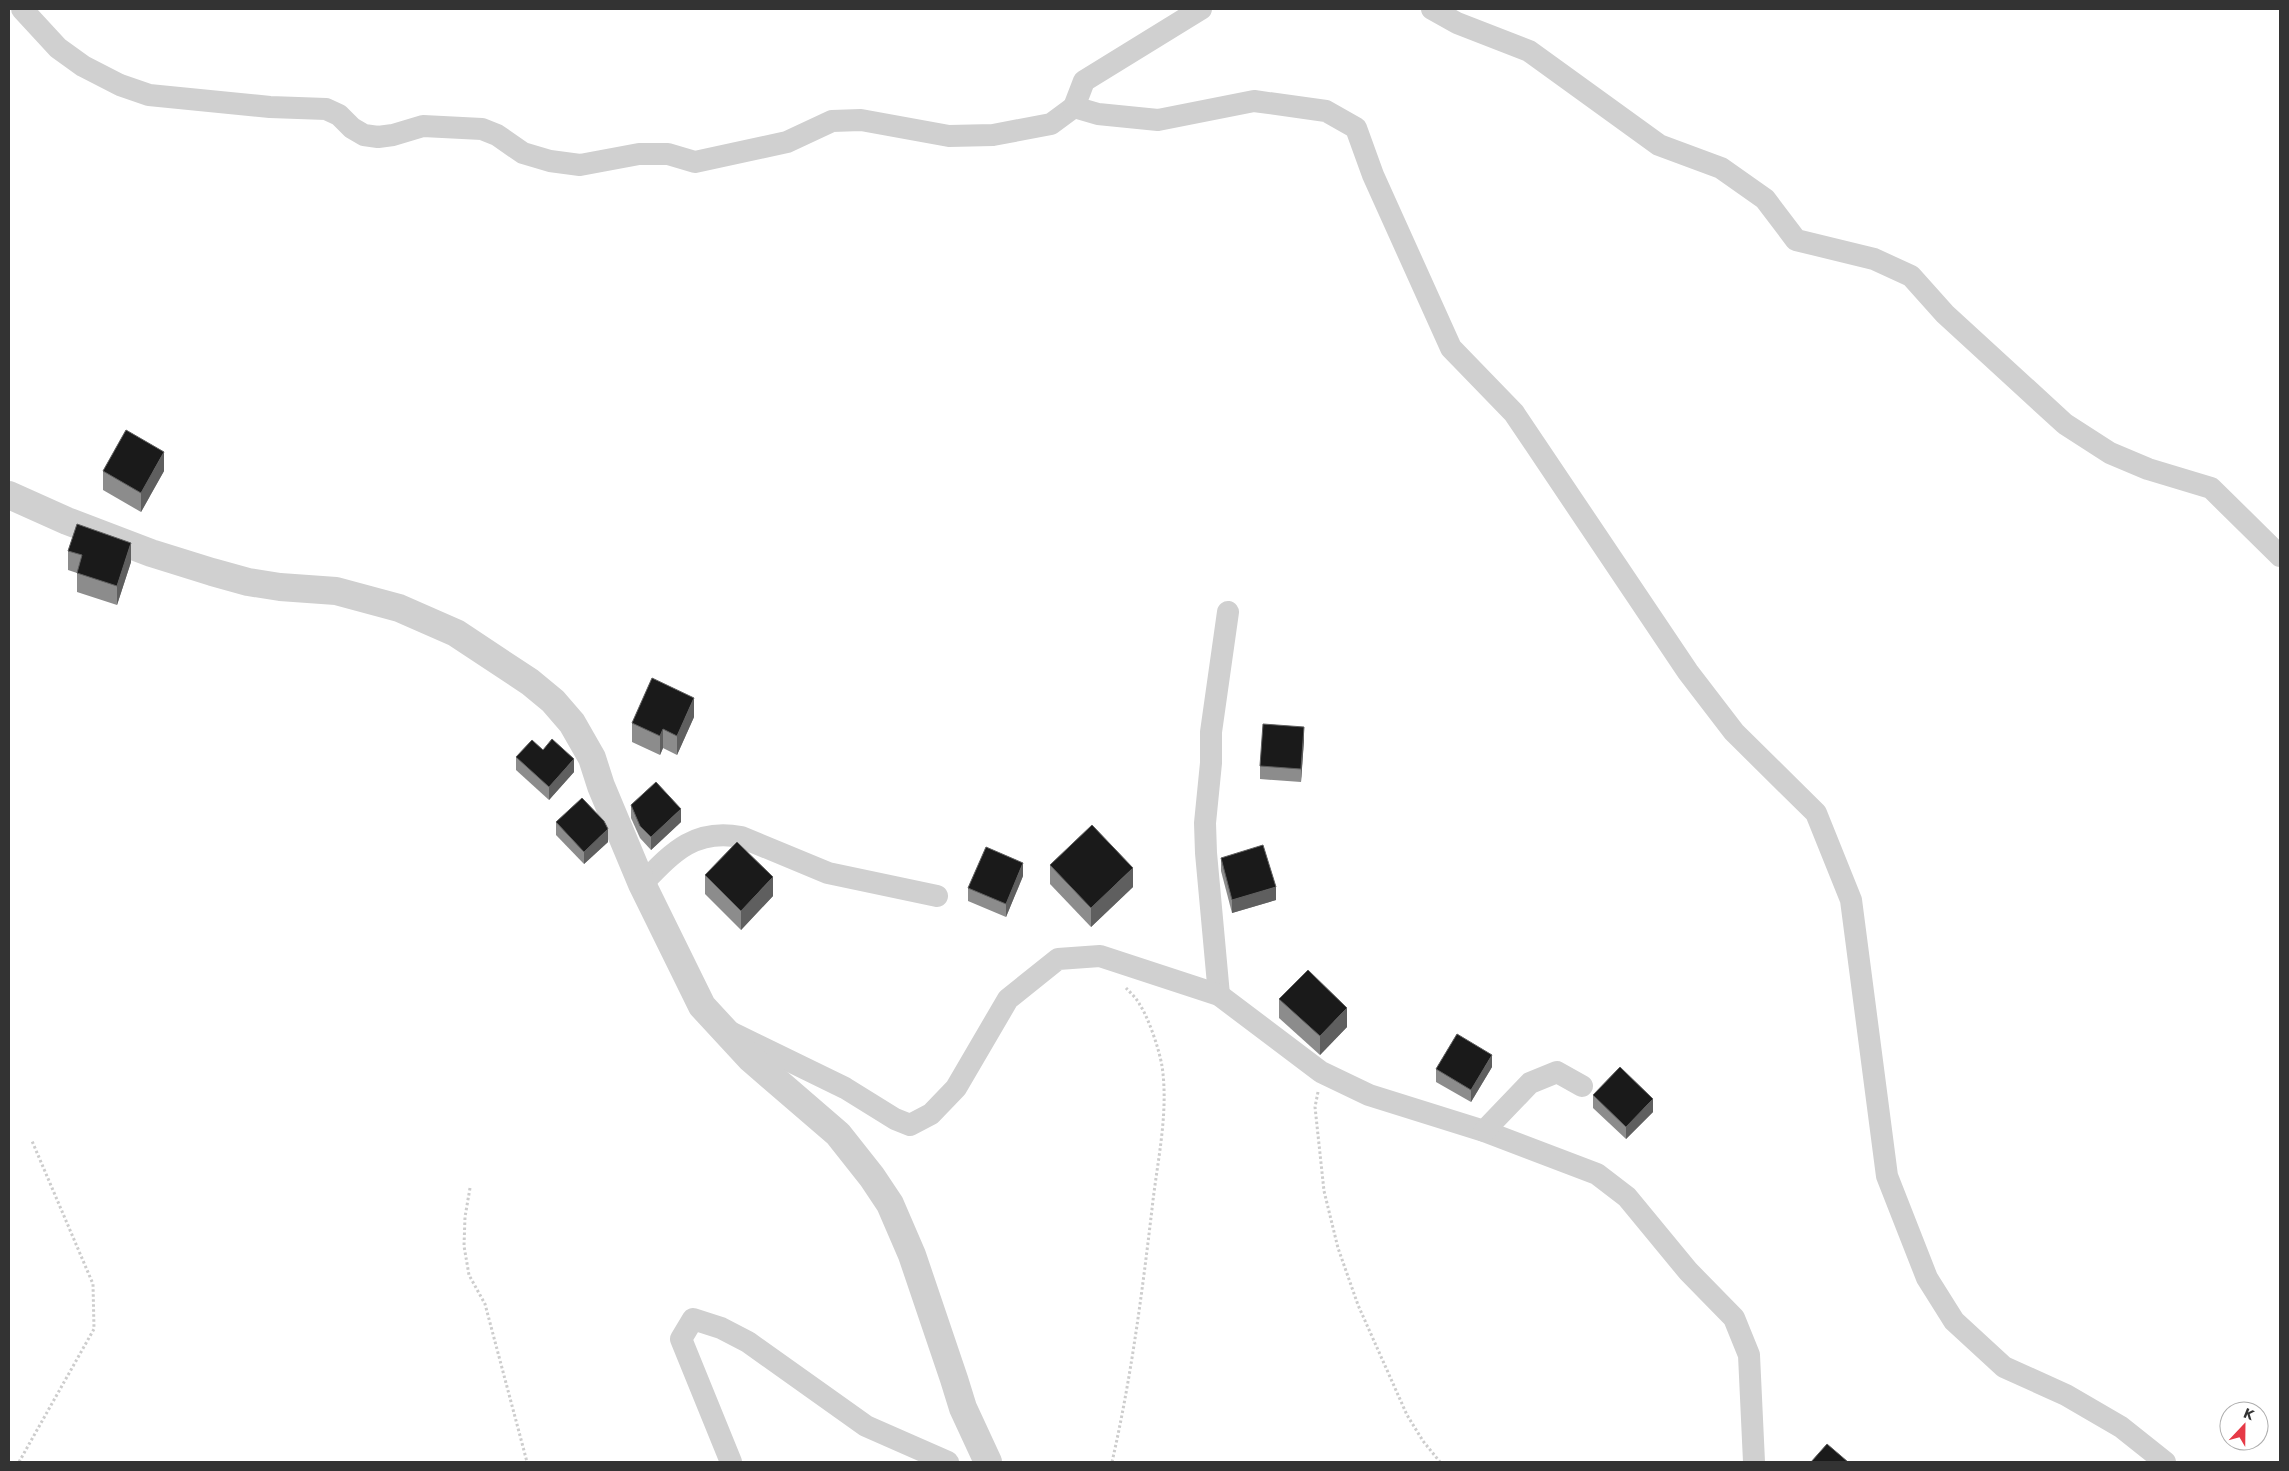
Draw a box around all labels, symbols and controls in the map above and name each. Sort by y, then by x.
north arrow [2219,1401,2269,1451]
text: K [2241,1403,2257,1425]

